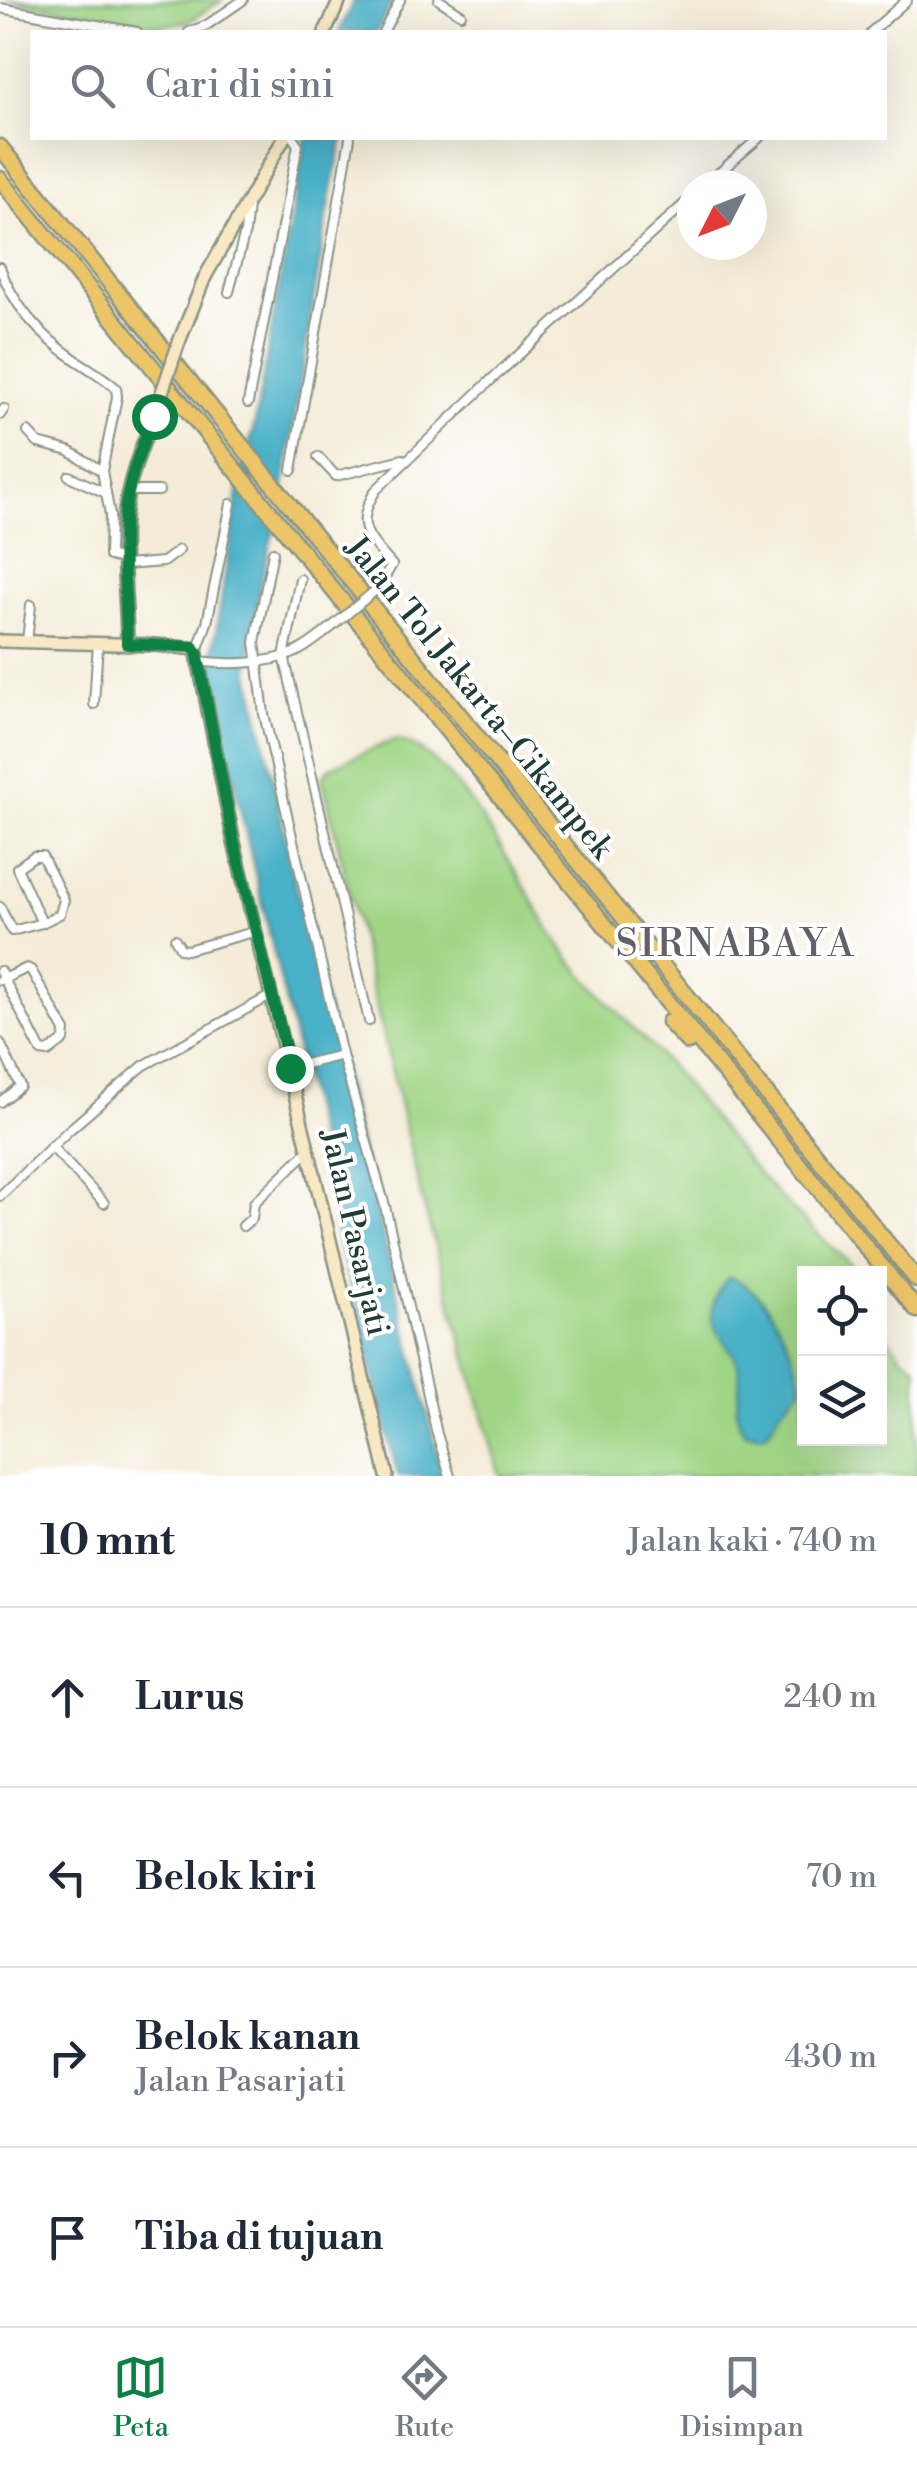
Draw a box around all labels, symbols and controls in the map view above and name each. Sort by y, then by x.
search box [30,30,887,140]
icon: search [65,58,120,113]
text: Cari di sini [145,62,334,109]
north arrow [677,170,767,260]
route start [132,394,178,440]
street label: Jalan Tol Jakarta–Cikampek [336,527,623,869]
district label: SIRNABAYA [616,921,856,968]
route end [268,1046,314,1092]
street label: Jalan Pasarjati [312,1124,398,1339]
map controls [797,1266,887,1446]
button: locate [797,1266,887,1356]
button: layers [797,1356,887,1446]
text: 10 mnt [40,1515,175,1568]
text: Jalan kaki · 740 m [627,1521,877,1561]
icon: ahead [40,1670,95,1725]
text: Lurus [135,1674,244,1721]
text: 240 m [784,1677,877,1717]
icon: left [40,1850,95,1905]
text: Belok kiri [135,1854,316,1901]
text: 70 m [806,1857,877,1897]
text: Belok kanan [135,2014,360,2061]
icon: right [40,2030,95,2085]
text: 430 m [784,2037,877,2077]
text: Jalan Pasarjati [135,2061,346,2101]
icon: arrive [40,2210,95,2265]
text: Tiba di tujuan [135,2214,383,2261]
tab: Peta [113,2350,169,2445]
tab: Rute [395,2350,454,2445]
tab: Disimpan [680,2350,804,2445]

